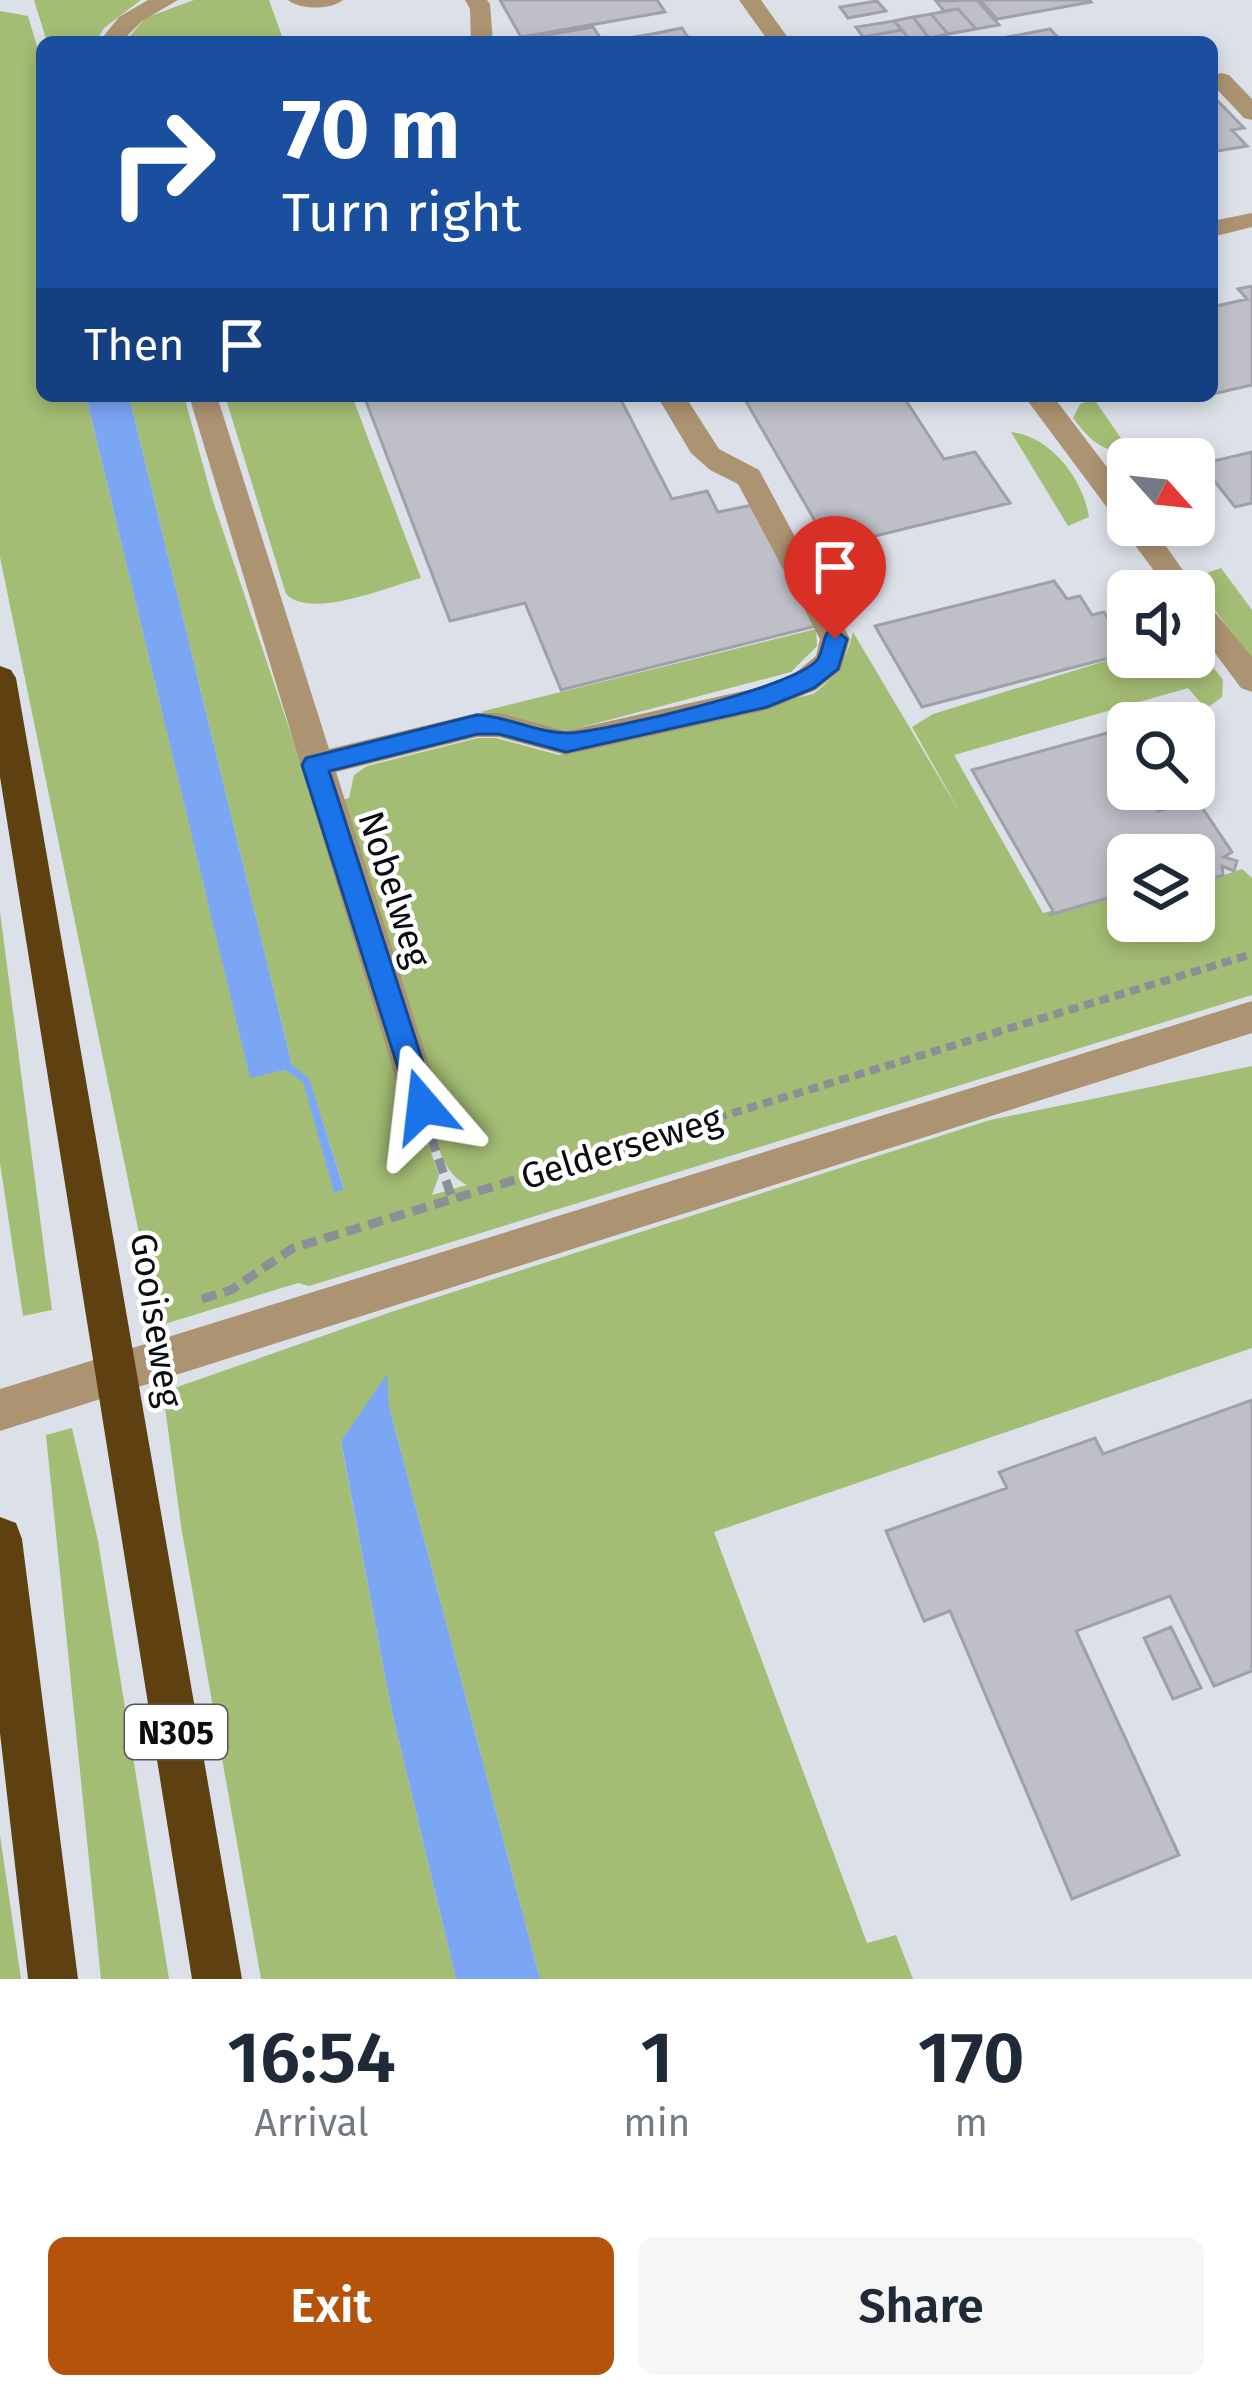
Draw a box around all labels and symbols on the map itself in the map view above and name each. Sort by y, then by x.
north arrow [1107,438,1215,546]
pin [784,516,886,639]
street label: Nobelweg [348,806,440,973]
position arrow [360,1043,486,1169]
street label: Gelderseweg [516,1096,727,1199]
street label: Gooiseweg [121,1230,192,1411]
road number: N305 [125,1705,227,1759]

